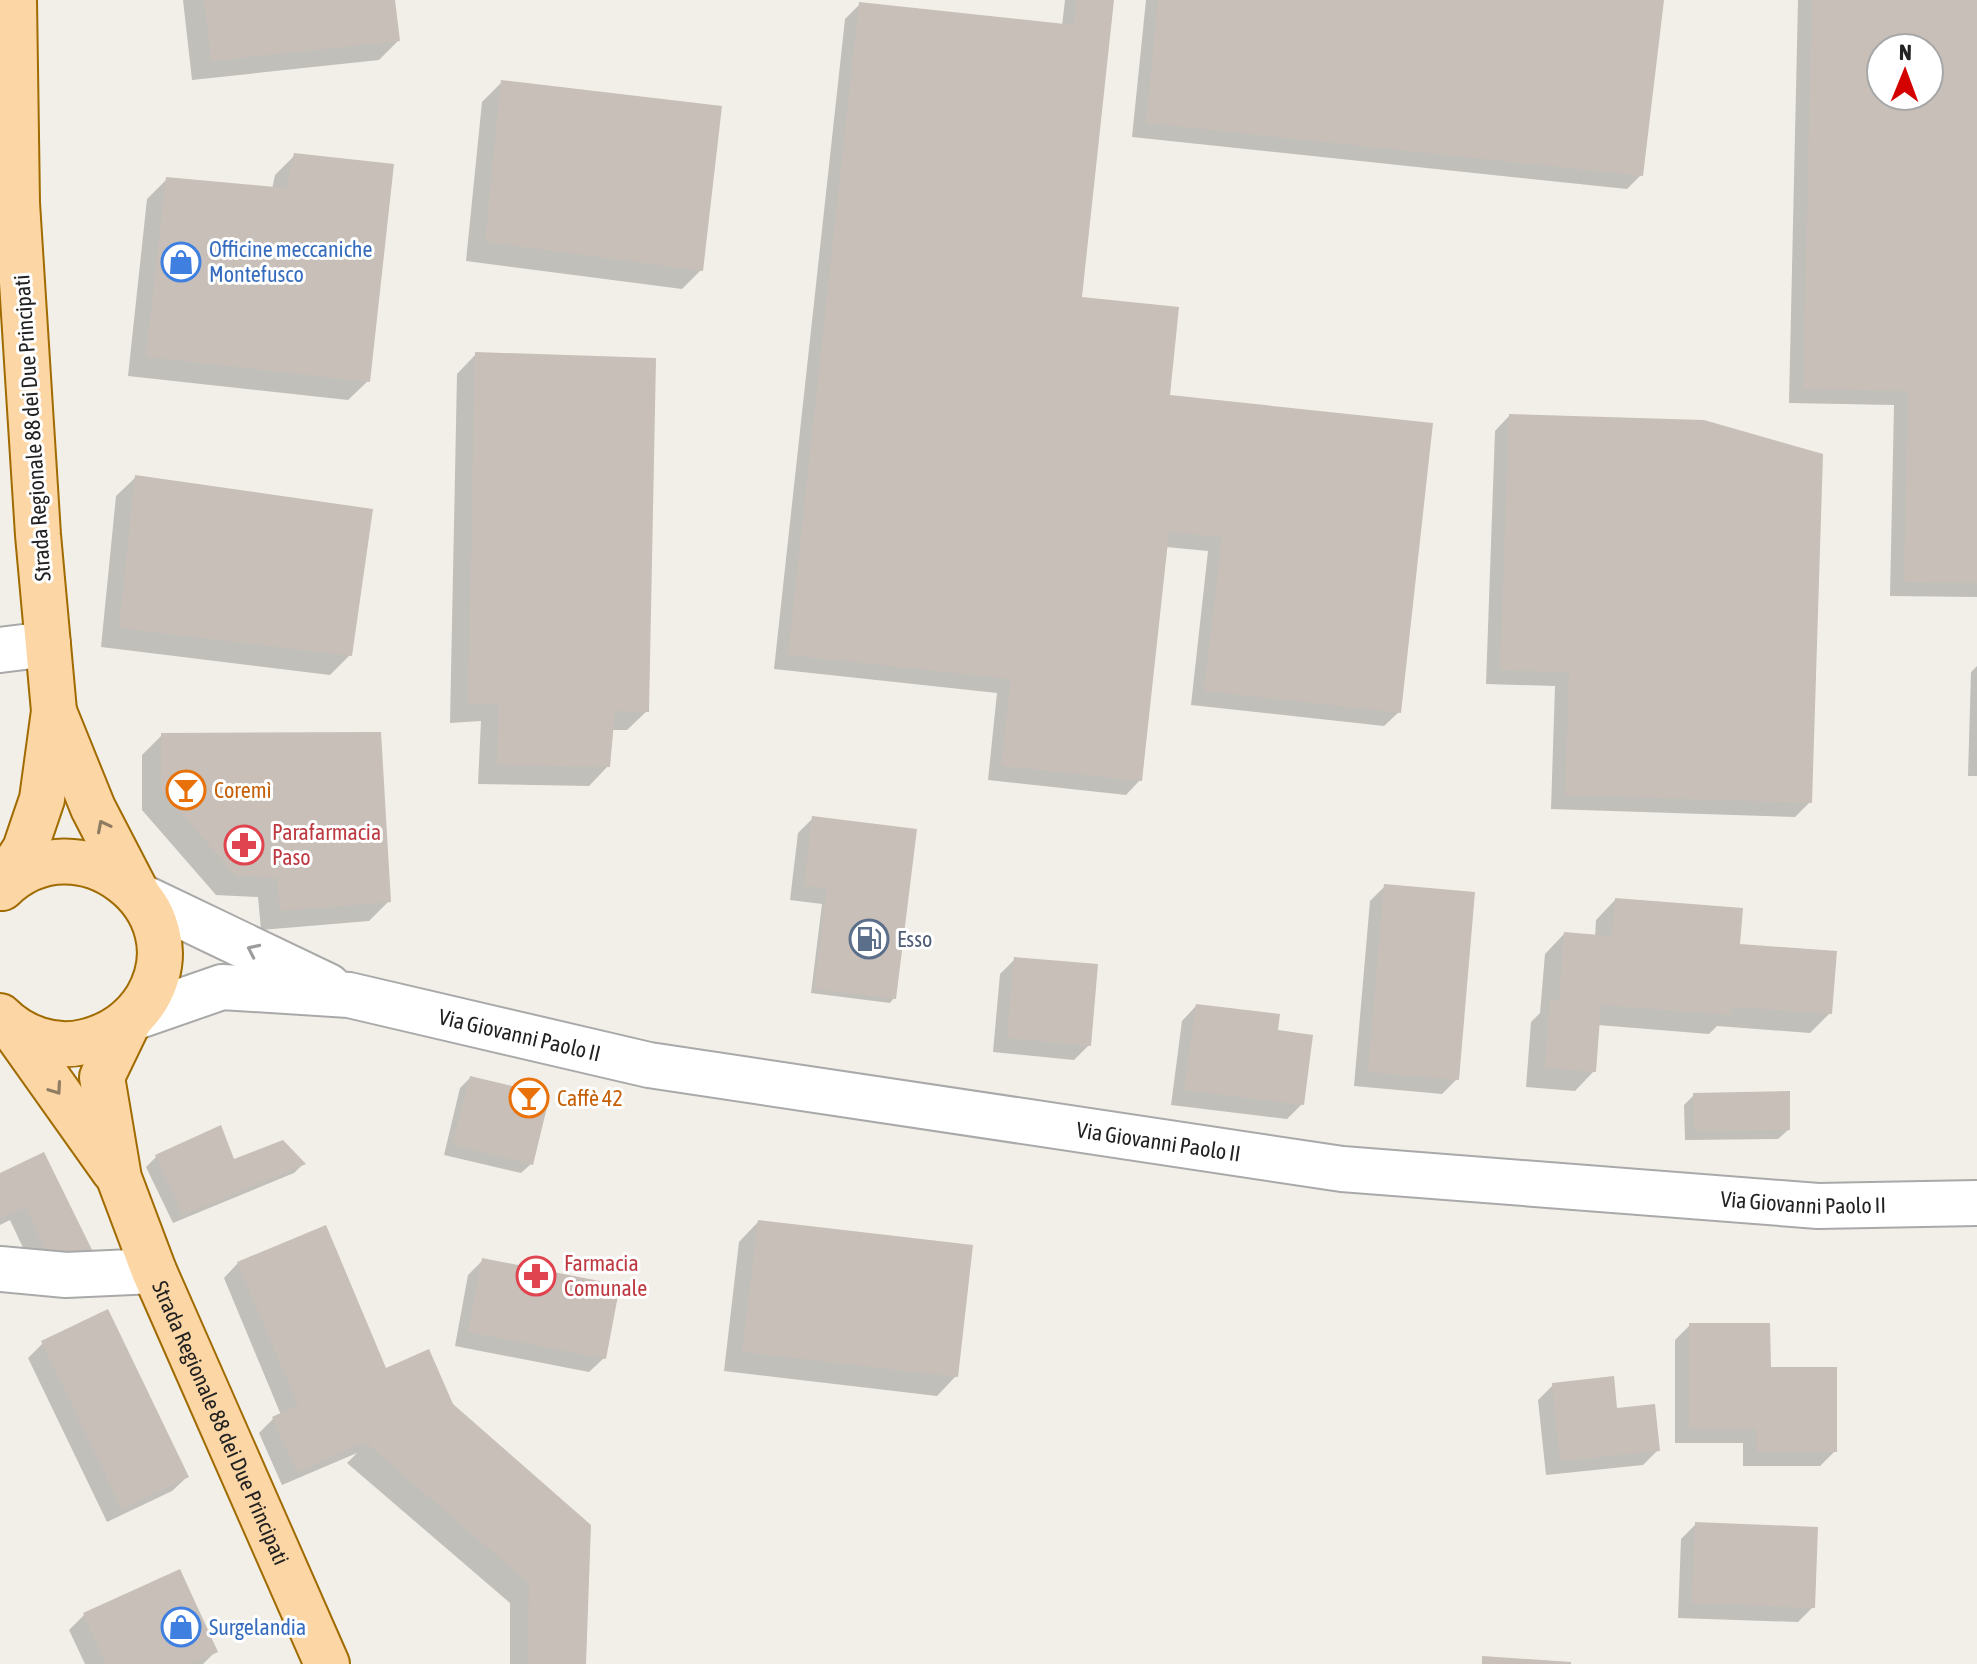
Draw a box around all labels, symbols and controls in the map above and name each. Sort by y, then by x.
north arrow [1865,32,1945,112]
text: N [1899,39,1912,65]
place label: Officine meccaniche Montefusco [209,236,372,287]
shop icon: Officine meccaniche Montefusco [160,241,202,283]
street label: Strada Regionale 88 dei Due Principati [8,274,56,582]
bar icon: Coremì [165,769,207,811]
place label: Coremì [214,777,272,803]
place label: Parafarmacia Paso [272,819,381,870]
one-way arrow [97,820,112,835]
pharmacy icon: Parafarmacia Paso [223,824,265,866]
fuel station icon: Esso [848,918,890,960]
place label: Esso [897,926,932,952]
one-way arrow [247,944,261,960]
street label: Via Giovanni Paolo II [436,1003,603,1066]
bar icon: Caffè 42 [508,1077,550,1119]
one-way arrow [46,1081,61,1095]
place label: Caffè 42 [557,1085,623,1111]
street label: Via Giovanni Paolo II [1075,1116,1242,1167]
street label: Via Giovanni Paolo II [1720,1185,1886,1219]
place label: Farmacia Comunale [564,1250,647,1301]
pharmacy icon: Farmacia Comunale [515,1255,557,1297]
street label: Strada Regionale 88 dei Due Principati [147,1277,295,1569]
shop icon: Surgelandia [160,1606,202,1648]
place label: Surgelandia [209,1614,306,1640]

